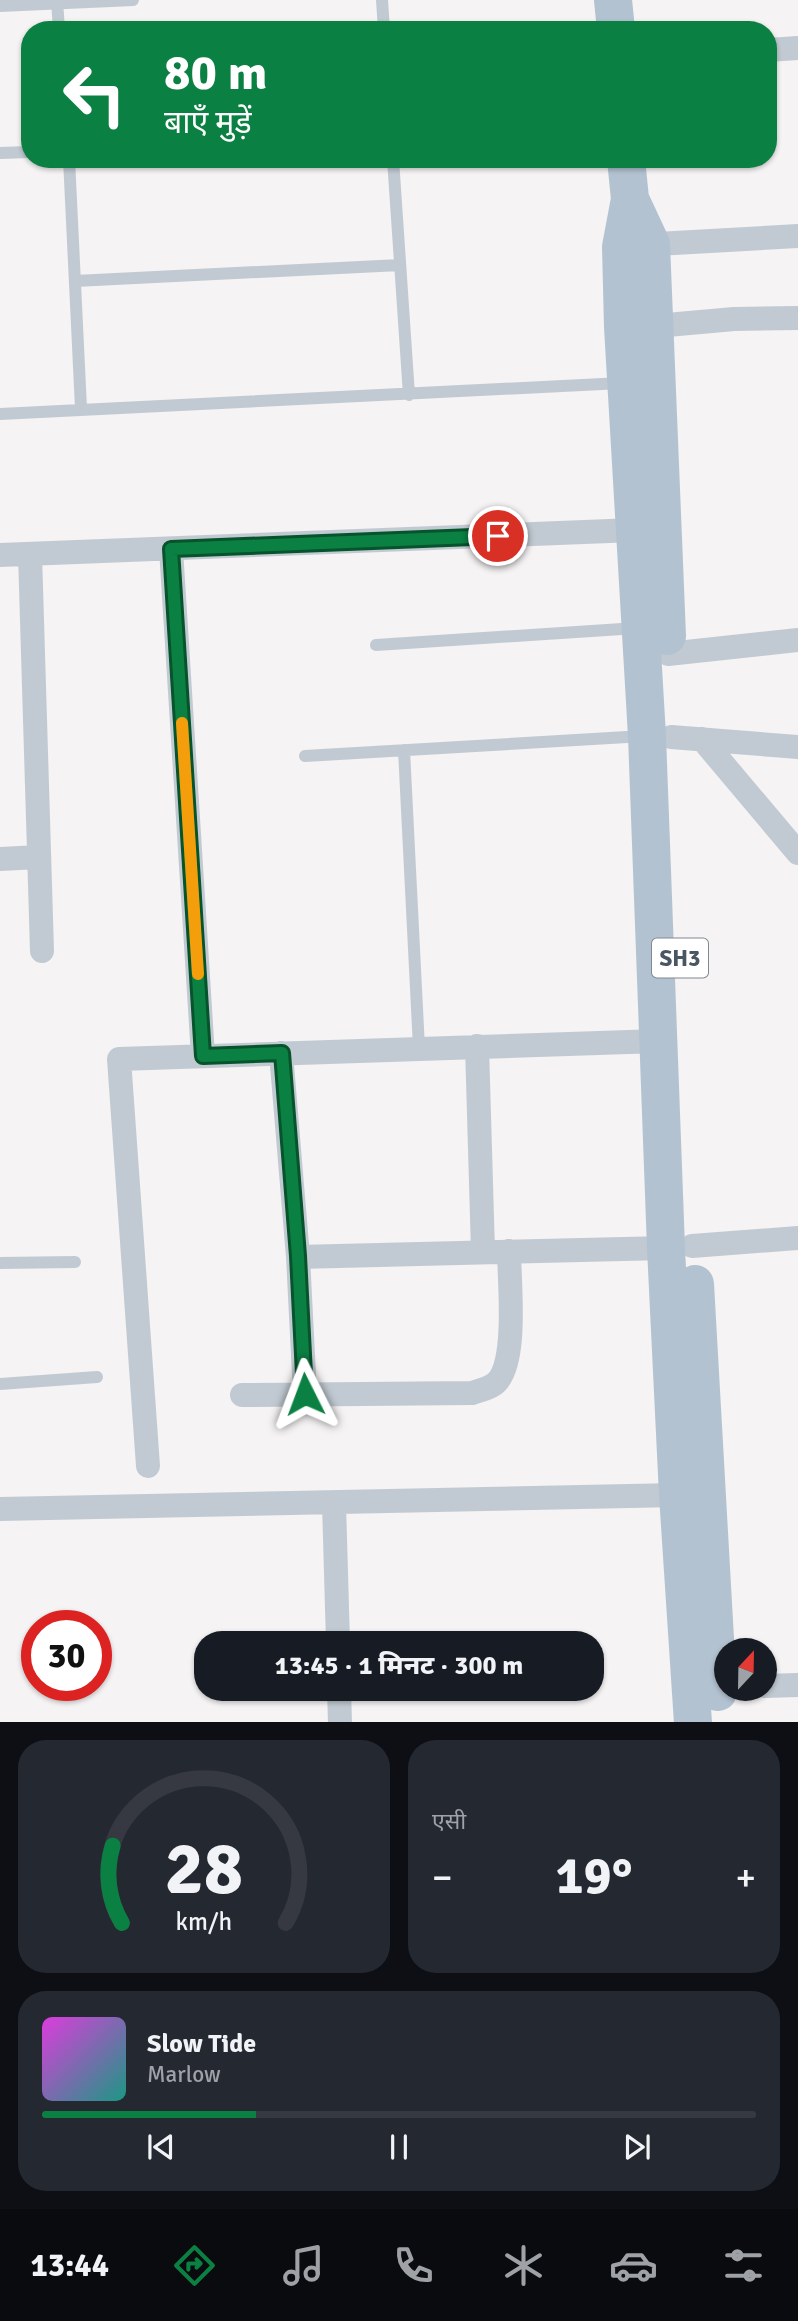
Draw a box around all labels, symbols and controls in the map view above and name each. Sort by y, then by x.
text: 80 m [164,43,267,103]
icon: left [49,49,140,140]
text: बाएँ मुड़ें [164,103,252,142]
pin [468,506,528,566]
icon: arrive [479,517,517,555]
road number: SH3 [652,939,708,978]
position arrow [268,1357,342,1431]
speed limit sign: 30 [21,1610,112,1701]
north arrow [714,1638,777,1701]
map controls [714,1638,777,1701]
text: 13:45 · 1 मिनट · 300 m [275,1650,523,1682]
text: एसी [432,1807,466,1836]
text: 28 [165,1825,243,1914]
text: 19° [556,1844,632,1908]
text: − [432,1854,453,1901]
text: + [735,1854,756,1901]
text: km/h [176,1905,232,1936]
text: Slow Tide [147,2028,256,2060]
text: Marlow [147,2060,221,2089]
icon: previous [142,2128,180,2166]
icon: pause [380,2128,418,2166]
icon: next [618,2128,656,2166]
icon: directions [170,2241,219,2290]
icon: music [279,2241,328,2290]
icon: phone [389,2241,438,2290]
icon: climate [499,2241,548,2290]
icon: car [609,2241,658,2290]
icon: filters [719,2241,768,2290]
text: 13:44 [30,2246,109,2285]

